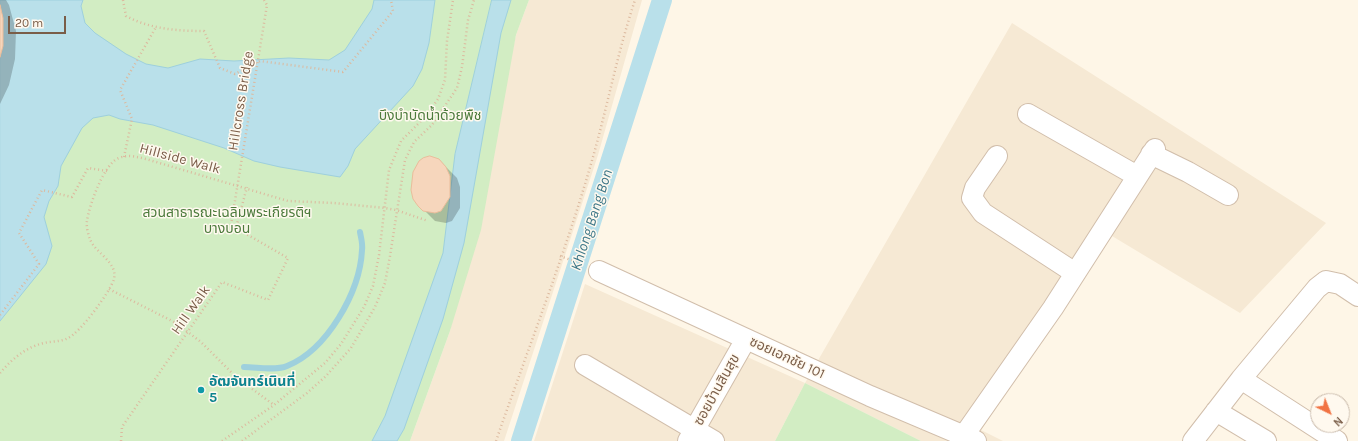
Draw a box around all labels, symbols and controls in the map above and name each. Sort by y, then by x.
scale bar [10,8,68,34]
text: 20 m [15,16,43,30]
street label: Hillcross Bridge [225,50,257,152]
park label: บึงบำบัดน้ำด้วยพืช [379,108,481,124]
street label: Hillside Walk [138,140,222,178]
water label: Khlong Bang Bon [567,167,617,273]
park label: สวนสาธารณะเฉลิมพระเกียรติฯ บางบอน [143,205,311,238]
street label: Hill Walk [168,282,214,338]
street label: ซอยเอกชัย 101 [747,333,827,383]
street label: ซอยบ้านสินสุข [690,351,744,429]
place label: อัฒจันทร์เนินที่ 5 [209,374,295,406]
marker: อัฒจันทร์เนินที่ 5 [196,385,206,395]
north arrow [1310,393,1350,433]
text: N [1331,414,1345,429]

